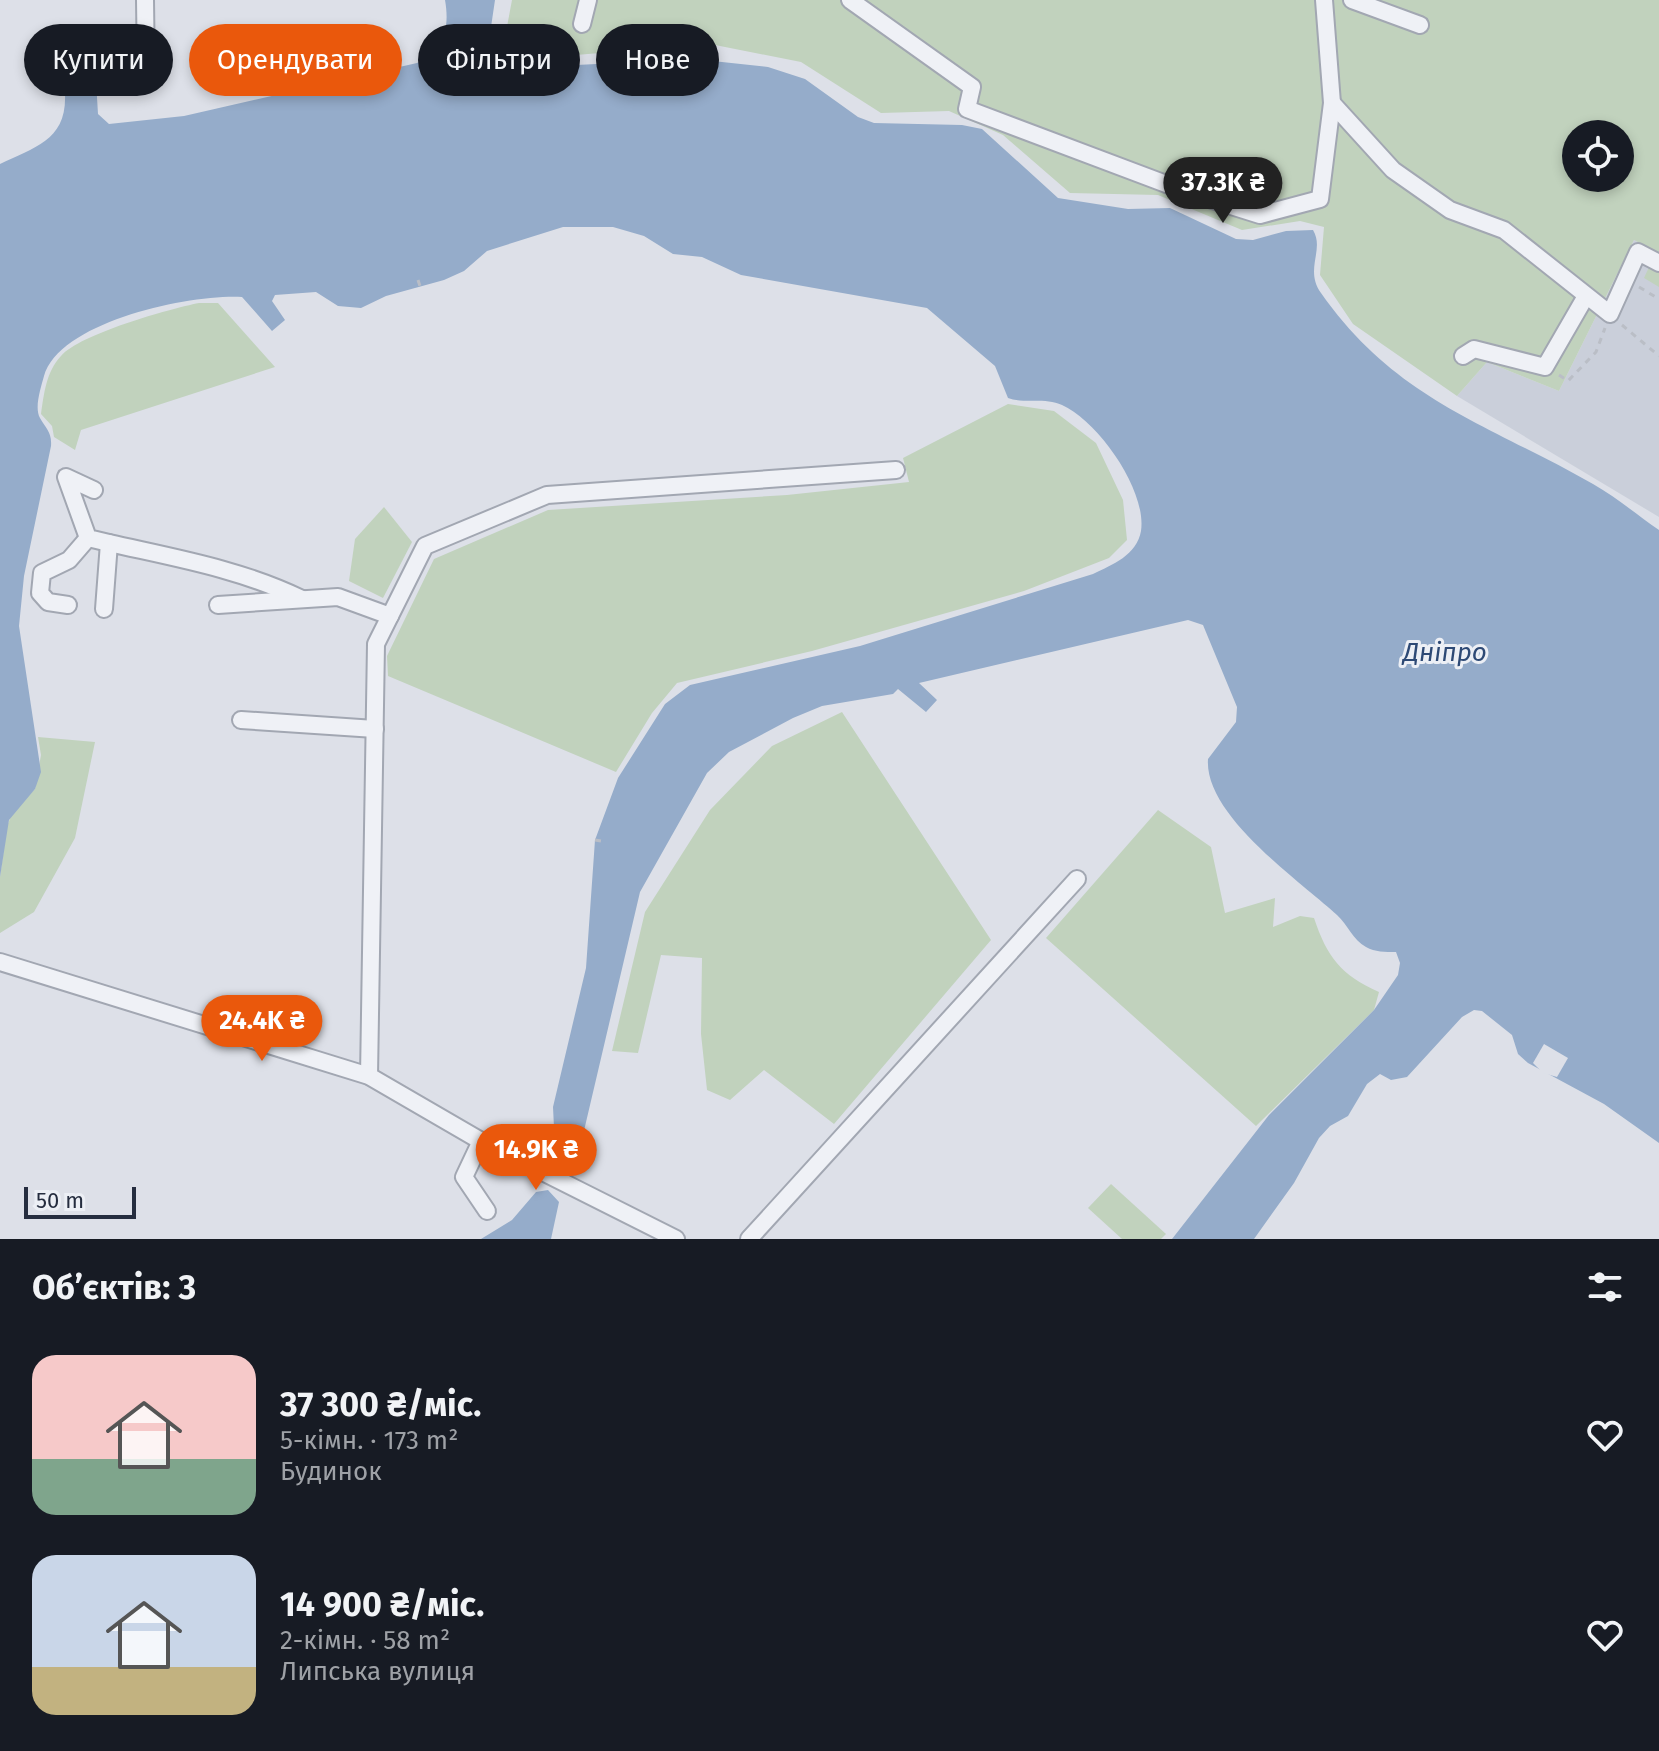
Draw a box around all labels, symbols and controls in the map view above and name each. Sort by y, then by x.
chip: Купити [24,24,173,96]
chip: Орендувати [189,24,402,96]
chip: Фільтри [418,24,580,96]
chip: Нове [596,24,719,96]
map controls [1562,120,1634,192]
button: locate [1562,120,1634,192]
pin: 37.3K ₴ [1149,157,1297,225]
text: 37.3K ₴ [1181,167,1265,198]
water label: Дніпро [1401,637,1487,668]
pin: 24.4K ₴ [188,995,336,1063]
text: 24.4K ₴ [219,1005,305,1036]
pin: 14.9K ₴ [462,1124,610,1192]
text: 14.9K ₴ [494,1134,578,1165]
scale bar [24,1183,136,1219]
text: 50 m [36,1187,84,1214]
icon: filters [1583,1265,1627,1309]
text: Об’єктів: 3 [32,1267,196,1308]
text: 37 300 ₴/міс. [280,1384,481,1425]
icon: home [96,1387,192,1483]
icon: heart [1583,1413,1627,1457]
text: 5-кімн. · 173 m² [280,1425,458,1456]
text: Будинок [280,1456,382,1487]
text: 14 900 ₴/міс. [280,1584,484,1625]
icon: home [96,1587,192,1683]
icon: heart [1583,1613,1627,1657]
text: 2-кімн. · 58 m² [280,1625,450,1656]
text: Липська вулиця [280,1656,475,1687]

